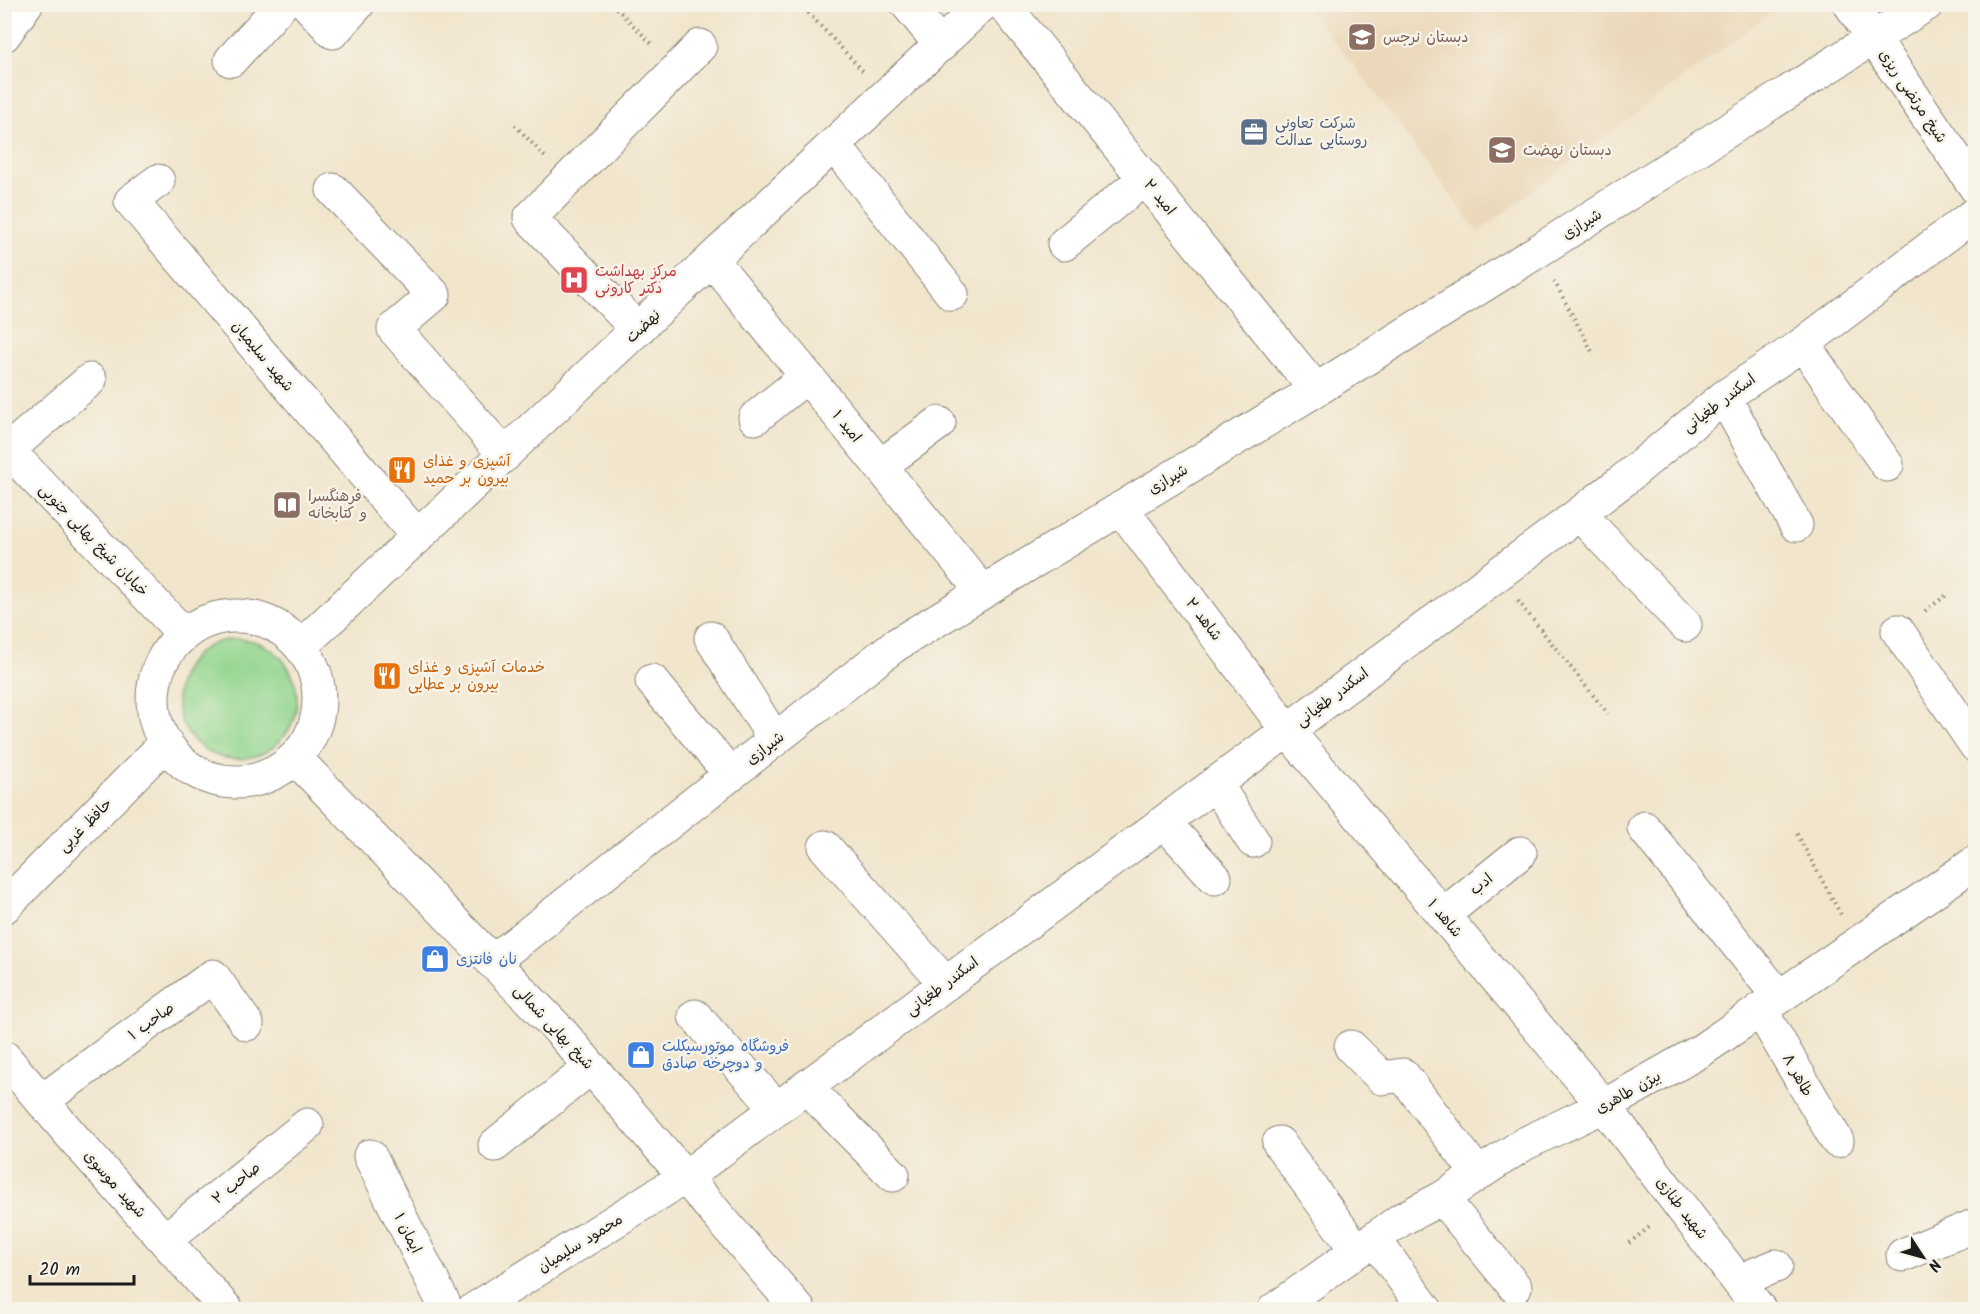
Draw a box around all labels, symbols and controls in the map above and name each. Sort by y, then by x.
school or university icon: دبستان نرجس [1346,21,1378,53]
place label: دبستان نرجس [1383,26,1469,50]
street label: شیخ مرتضی ریزی [1872,45,1953,148]
place label: شرکت تعاونی روستایی عدالت [1275,112,1368,153]
office icon: شرکت تعاونی روستایی عدالت [1238,116,1270,148]
school or university icon: دبستان نهضت [1486,134,1518,166]
place label: دبستان نهضت [1523,139,1612,163]
street label: امید ۲ [1137,174,1181,221]
street label: شیرازی [1558,203,1607,246]
place label: مرکز بهداشت دکتر کارونی [595,260,677,301]
hospital icon: مرکز بهداشت دکتر کارونی [558,264,590,296]
street label: نهضت [621,304,667,349]
street label: شهید سلیمیان [225,316,299,398]
street label: اسکندر طغیانی [1678,368,1761,439]
street label: امید ۱ [826,405,867,448]
place label: آشپزی و غذای بیرون بر حمید [423,450,511,491]
restaurant icon: آشپزی و غذای بیرون بر حمید [386,454,418,486]
street label: شیرازی [1144,458,1193,501]
street label: خیابان شیخ بهایی جنوبی [33,479,154,603]
place label: فرهنگسرا و کتابخانه [308,485,367,526]
library icon: فرهنگسرا و کتابخانه [271,489,303,521]
street label: شاهد ۲ [1179,593,1228,646]
place label: خدمات آشپزی و غذای بیرون بر عطایی [408,656,545,697]
restaurant icon: خدمات آشپزی و غذای بیرون بر عطایی [371,660,403,692]
street label: اسکندر طغیانی [1291,662,1374,733]
street label: شیرازی [741,726,790,772]
street label: حافظ غربی [53,793,118,858]
street label: ادب [1465,868,1499,902]
street label: شاهد ۱ [1421,894,1468,943]
shop icon: نان فانتزی [419,943,451,975]
place label: نان فانتزی [456,948,517,972]
street label: اسکندر طغیانی [901,951,984,1022]
street label: شیخ بهایی شمالی [507,980,599,1076]
street label: صاحب ۱ [123,997,180,1047]
place label: فروشگاه موتورسیکلت و دوچرخه صادق [662,1035,789,1076]
shop icon: فروشگاه موتورسیکلت و دوچرخه صادق [625,1039,657,1071]
street label: طاهر ۸ [1775,1050,1819,1101]
street label: بیژن طاهری [1591,1065,1666,1121]
street label: شهید موسوی [77,1145,151,1224]
street label: صاحب ۲ [207,1157,266,1211]
street label: شهید طنازی [1649,1172,1713,1245]
street label: محمود سلیمیان [533,1208,628,1280]
street label: ایمان ۱ [387,1209,427,1258]
north arrow [1893,1227,1953,1287]
scale bar [30,1248,134,1286]
text: N [1921,1253,1947,1276]
text: 20 m [39,1256,80,1285]

